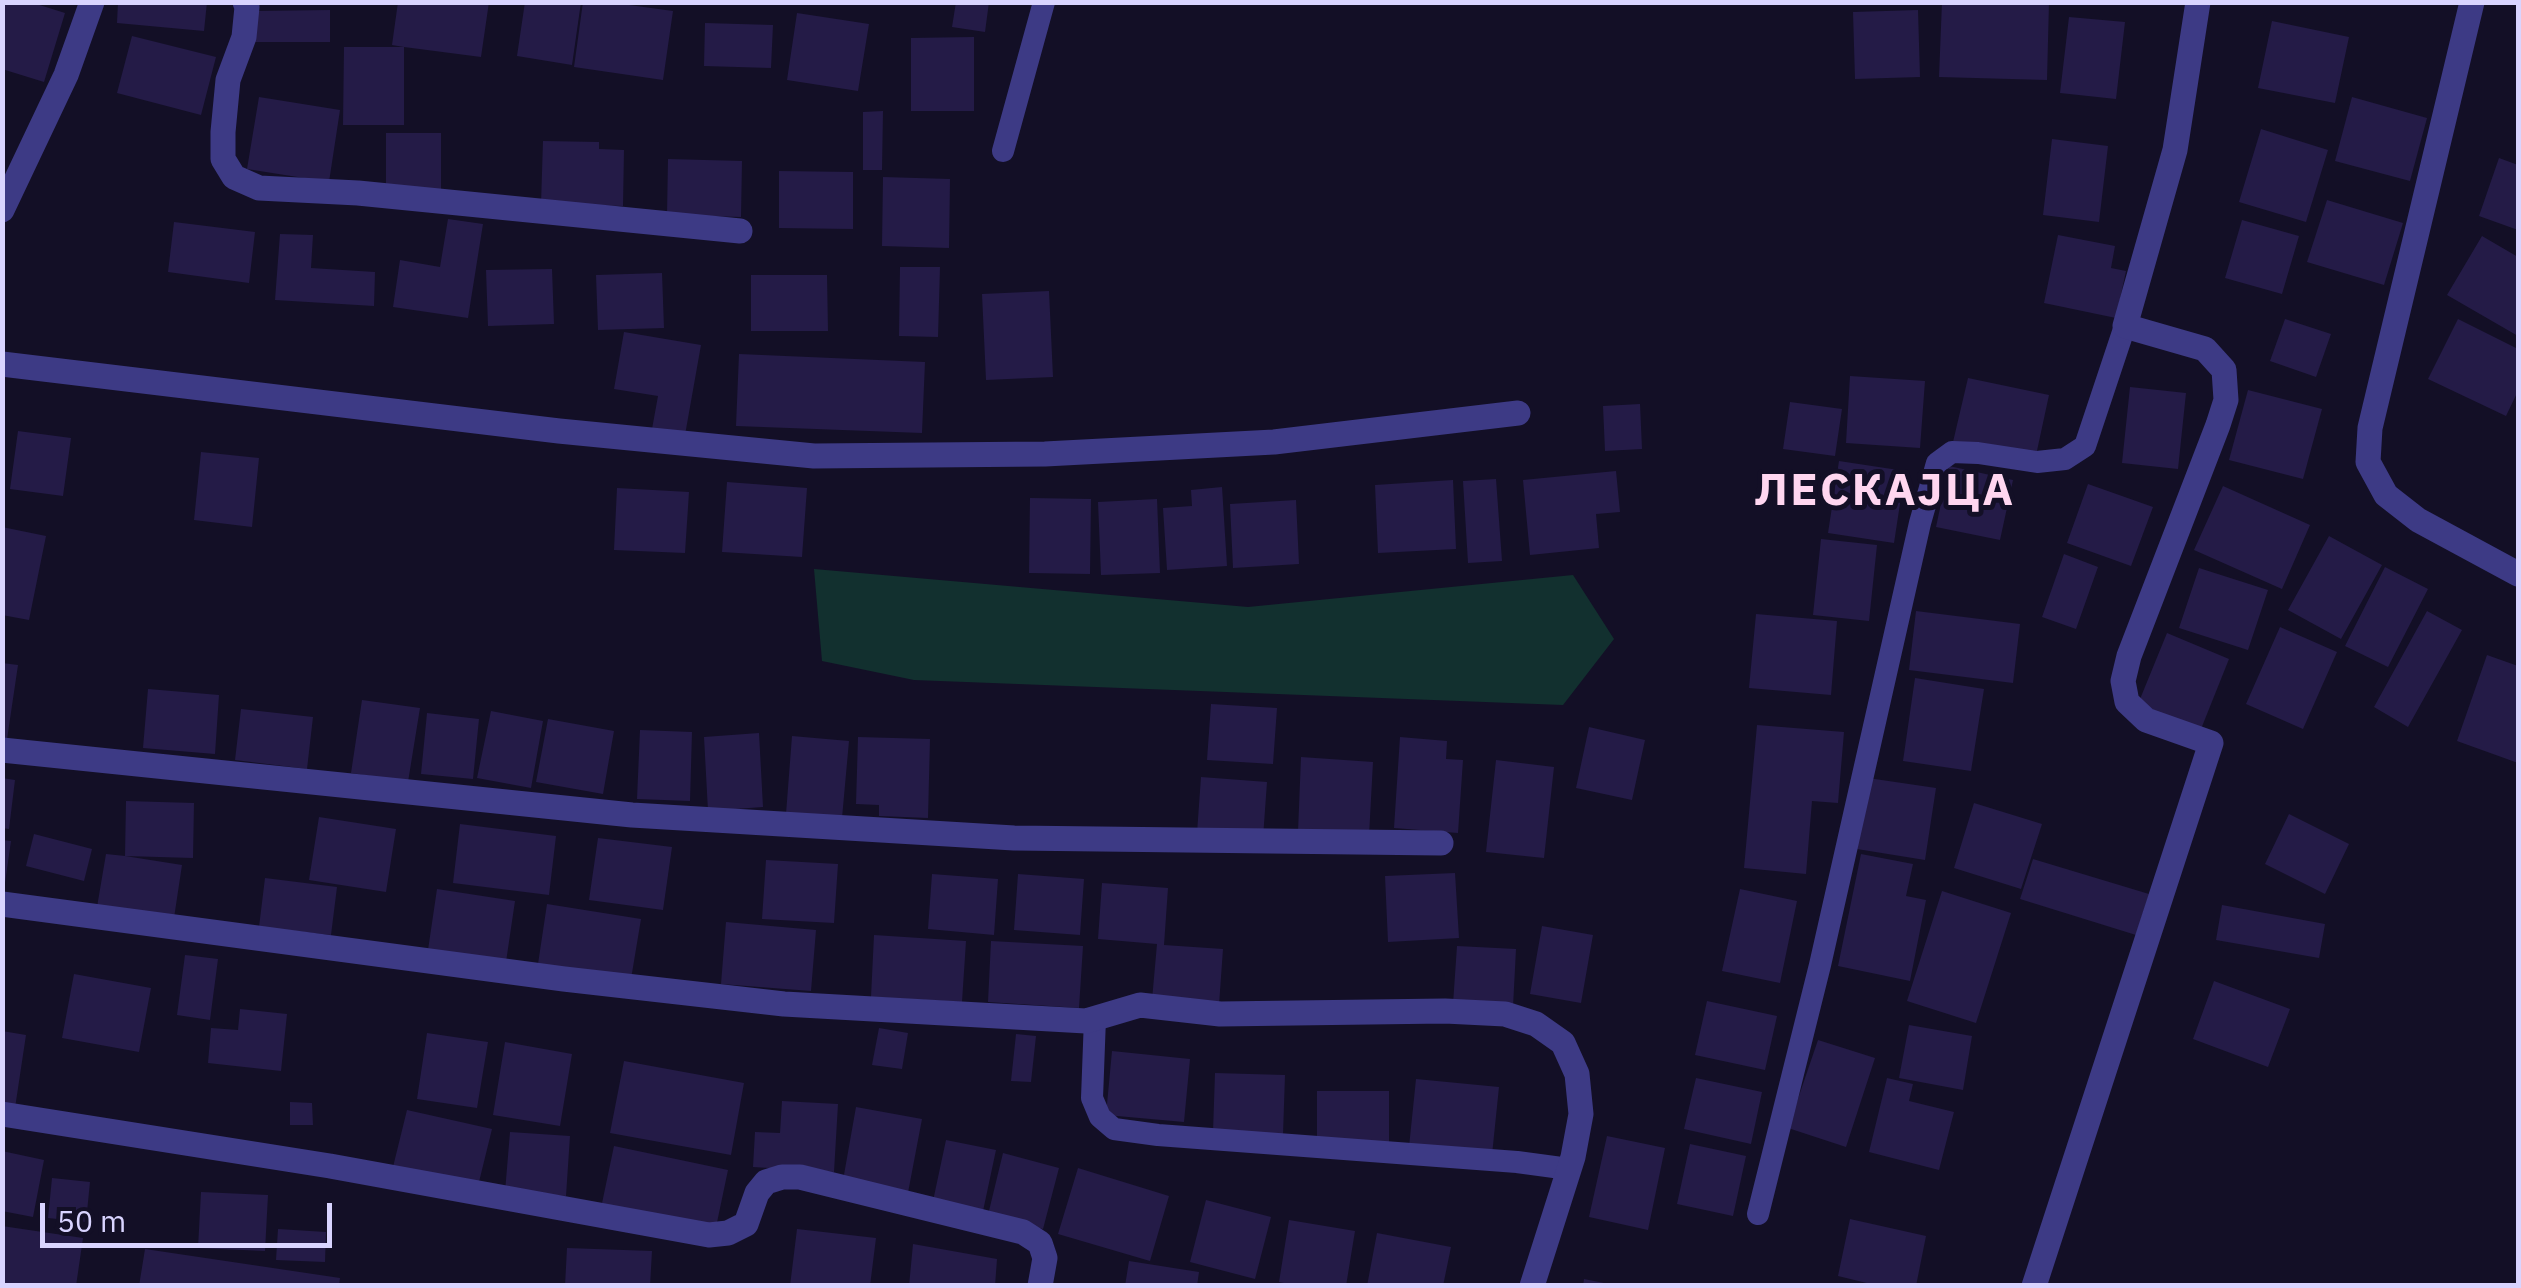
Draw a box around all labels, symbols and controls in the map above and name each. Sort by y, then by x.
district label: ЛЕСКАЈЦА [1754,465,2016,519]
scale bar [45,1183,338,1245]
text: 50 m [57,1201,126,1240]

